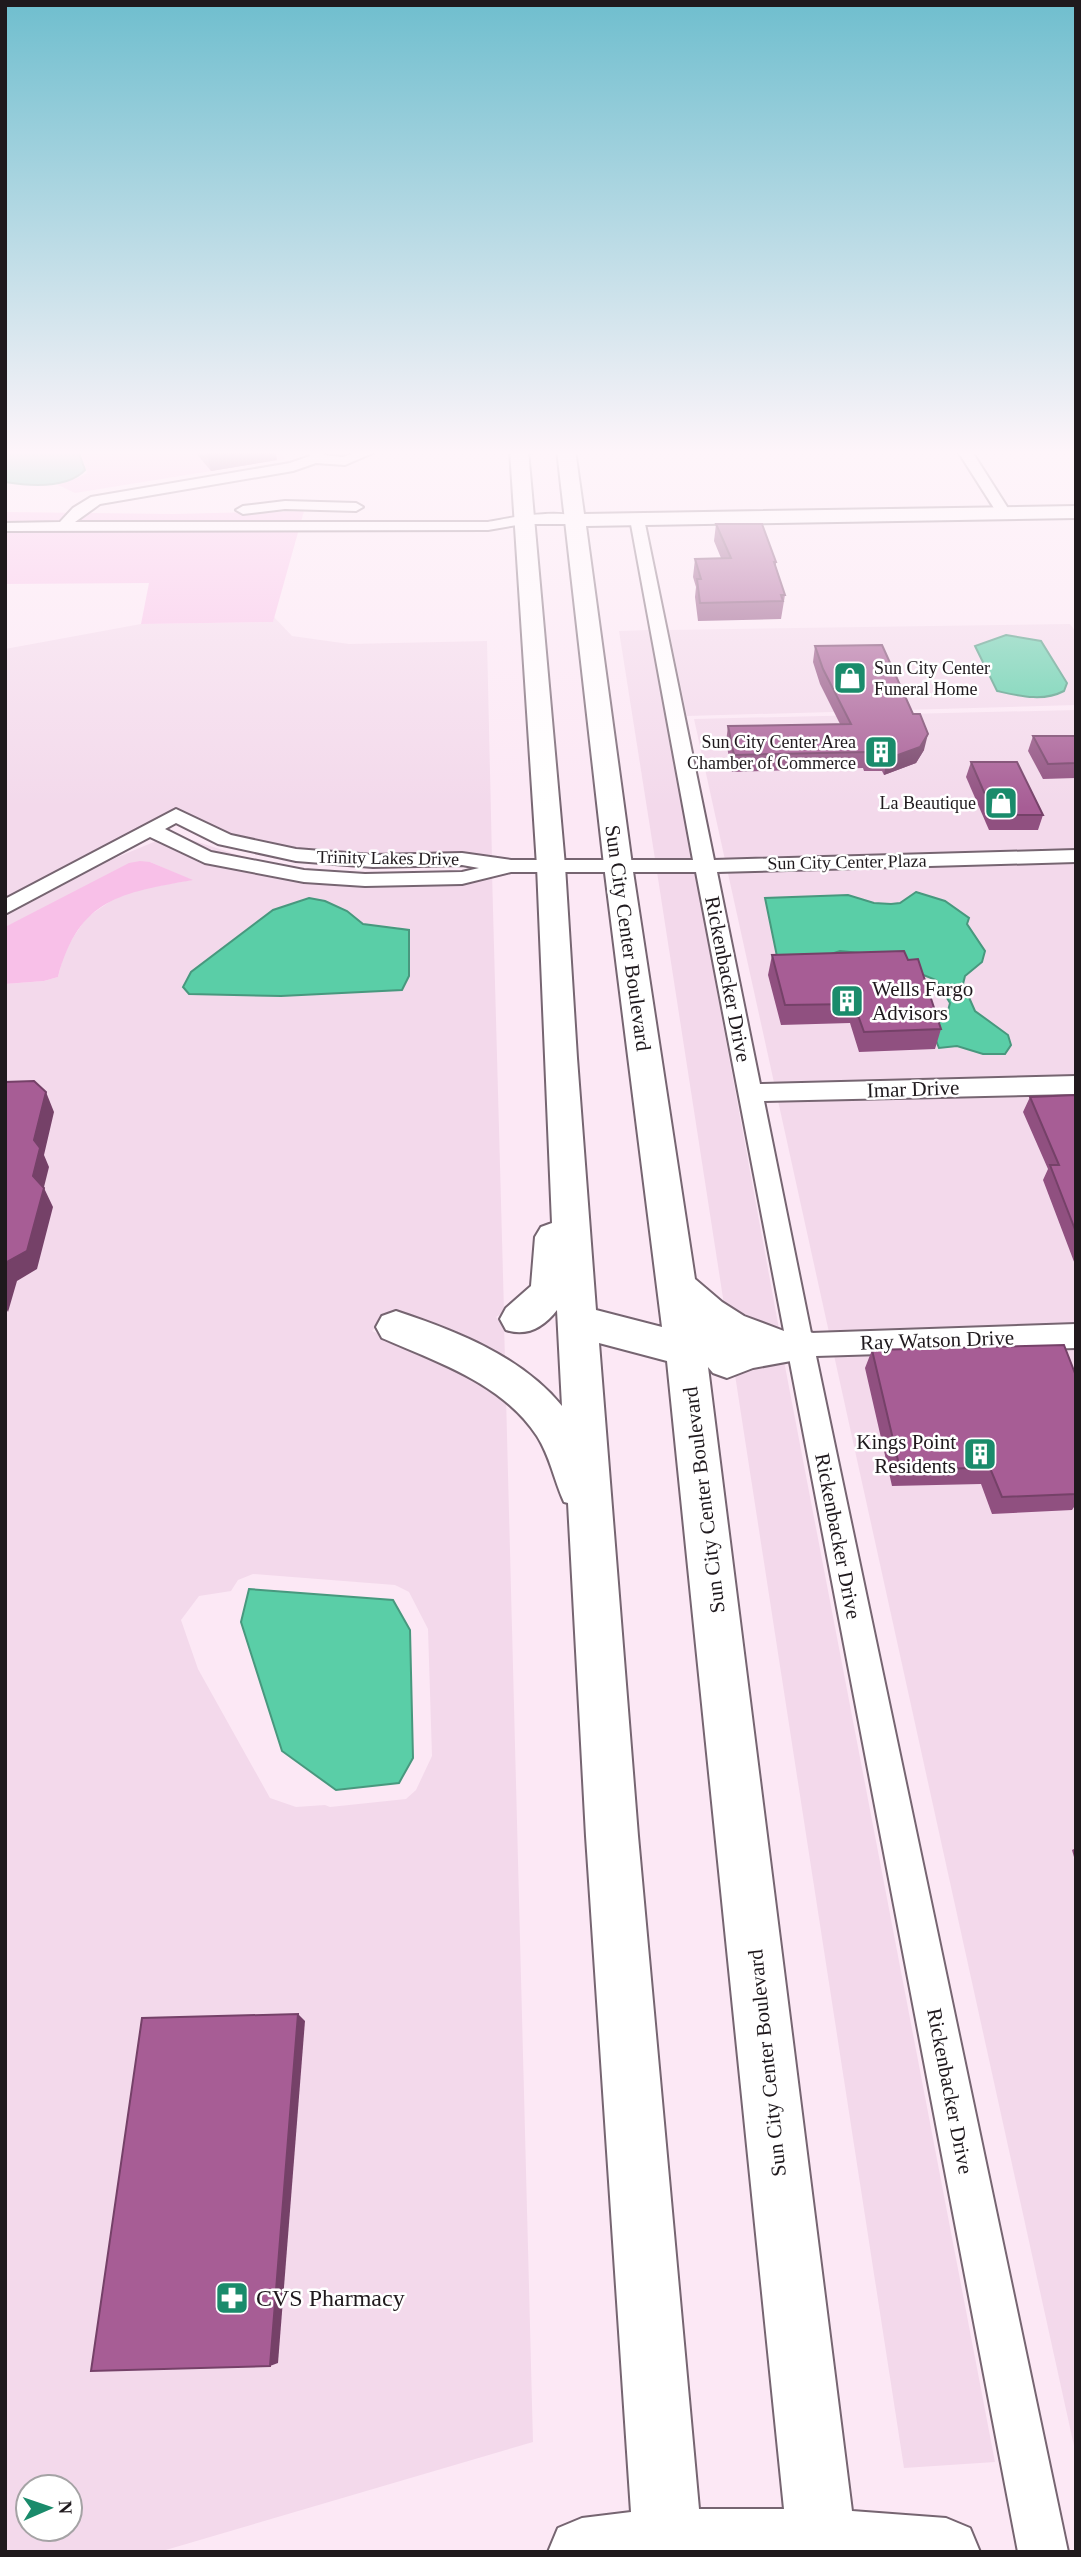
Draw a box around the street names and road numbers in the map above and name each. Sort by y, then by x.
street label: Sun City Center Boulevard [600,823,656,1053]
street label: Trinity Lakes Drive [317,847,459,869]
street label: Sun City Center Plaza [767,851,927,873]
street label: Rickenbacker Drive [700,894,756,1064]
street label: Imar Drive [866,1075,960,1103]
street label: Ray Watson Drive [860,1325,1014,1355]
street label: Sun City Center Boulevard [678,1385,730,1615]
street label: Rickenbacker Drive [810,1451,866,1621]
street label: Sun City Center Boulevard [743,1948,791,2178]
street label: Rickenbacker Drive [922,2006,978,2176]

